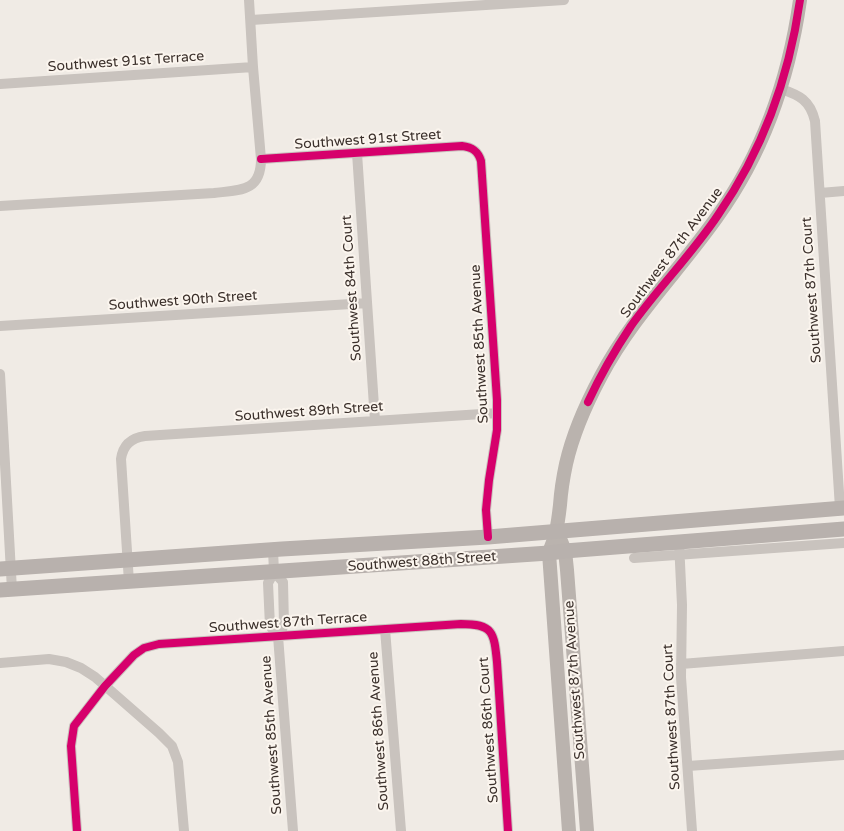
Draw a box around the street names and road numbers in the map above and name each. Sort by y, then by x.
street label: Southwest 91st Terrace [47,48,205,76]
street label: Southwest 91st Street [294,126,442,154]
street label: Southwest 87th Avenue [617,184,727,322]
street label: Southwest 84th Court [339,214,365,362]
street label: Southwest 87th Court [799,216,825,364]
street label: Southwest 85th Avenue [467,264,493,424]
street label: Southwest 90th Street [108,287,258,315]
street label: Southwest 89th Street [234,398,384,426]
street label: Southwest 88th Street [347,548,497,576]
street label: Southwest 87th Avenue [561,600,589,760]
street label: Southwest 87th Terrace [208,609,368,637]
street label: Southwest 87th Court [660,643,684,791]
street label: Southwest 86th Avenue [365,651,393,811]
street label: Southwest 85th Avenue [258,655,286,815]
street label: Southwest 86th Court [476,656,502,804]

